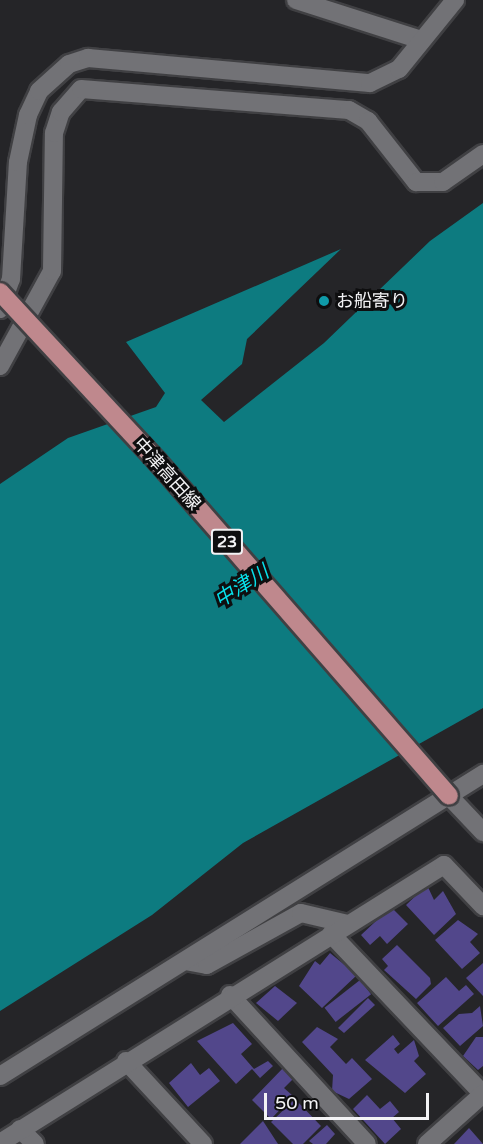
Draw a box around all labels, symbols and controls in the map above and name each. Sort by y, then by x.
place label: お船寄り [336,290,408,312]
marker: お船寄り [317,294,331,308]
street label: 中津高田線 [129,433,205,515]
road number: 23 [210,529,244,555]
water label: 中津川 [210,561,274,613]
scale bar [267,1081,432,1119]
text: 50 m [275,1092,319,1114]

